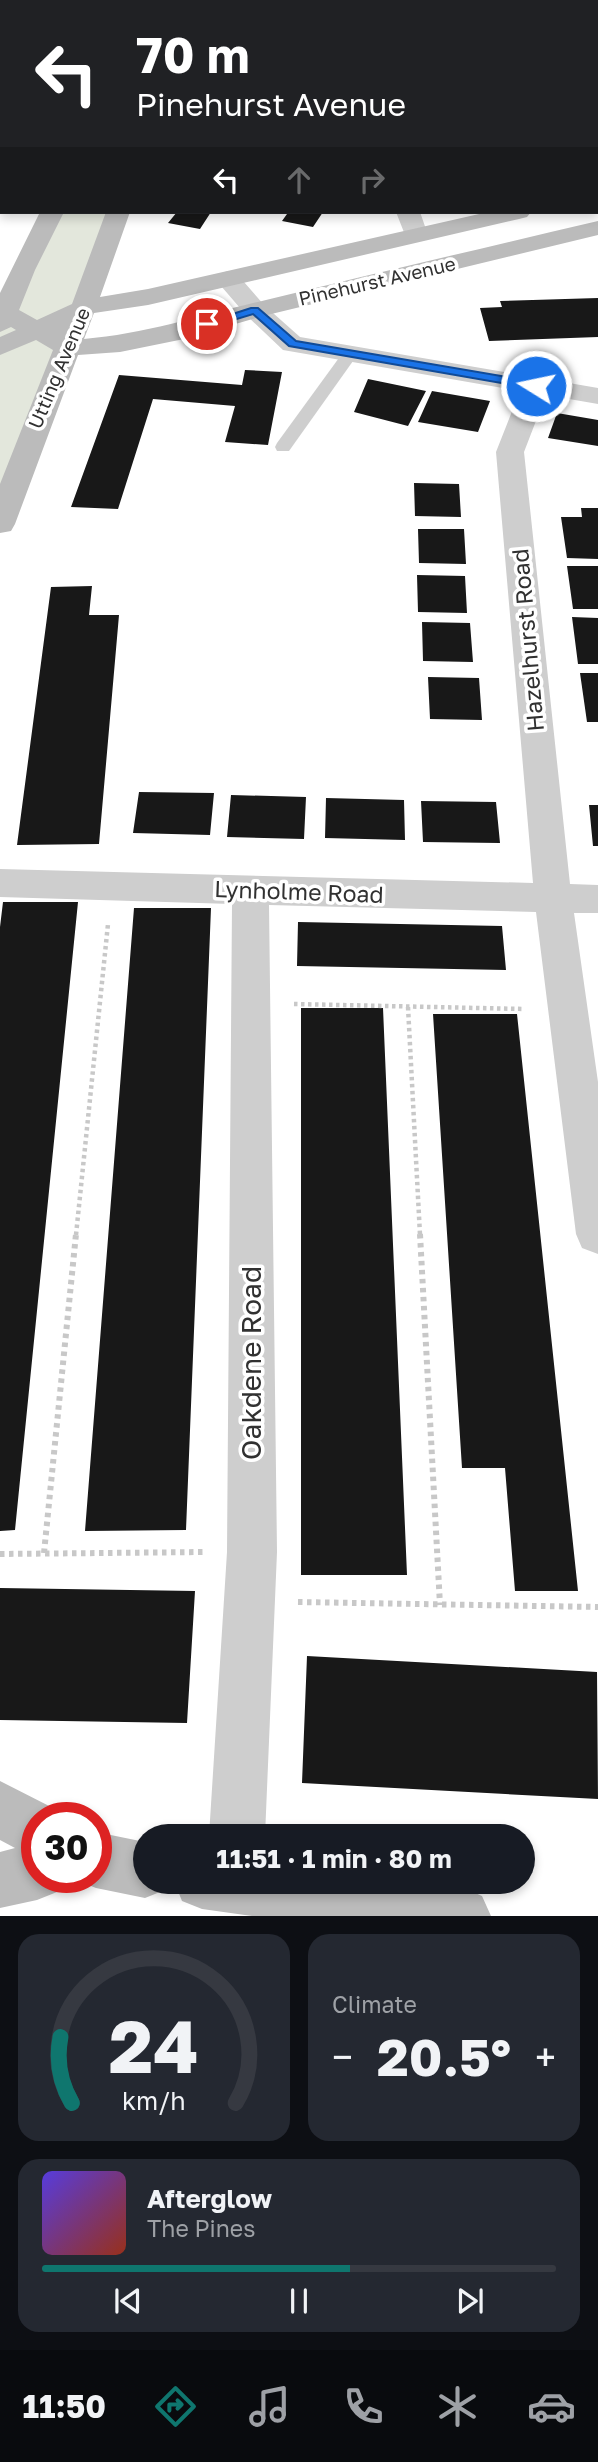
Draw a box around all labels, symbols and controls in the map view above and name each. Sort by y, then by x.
text: 70 m [136,25,250,84]
icon: left [21,28,112,119]
text: Pinehurst Avenue [136,85,406,123]
icon: left [207,161,245,199]
icon: ahead [280,161,318,199]
icon: right [353,161,391,199]
street label: Pinehurst Avenue [296,251,458,310]
pin [177,294,237,354]
street label: Utting Avenue [23,304,94,432]
icon: arrive [188,305,226,343]
position arrow [499,349,573,423]
street label: Hazelhurst Road [505,547,549,733]
street label: Lynholme Road [214,874,384,908]
street label: Oakdene Road [234,1266,267,1460]
speed limit sign: 30 [21,1802,112,1893]
text: 11:51 · 1 min · 80 m [216,1843,452,1874]
text: Climate [332,1990,417,2018]
text: 24 [109,2003,199,2090]
text: 20.5° [377,2025,511,2087]
text: − [332,2034,353,2079]
text: + [535,2034,556,2079]
text: km/h [122,2085,186,2116]
text: Afterglow [147,2183,272,2214]
text: The Pines [147,2214,255,2242]
icon: previous [109,2282,147,2320]
icon: pause [280,2282,318,2320]
icon: next [451,2282,489,2320]
icon: directions [151,2382,200,2431]
icon: music [245,2382,294,2431]
icon: phone [339,2382,388,2431]
icon: climate [433,2382,482,2431]
icon: car [527,2382,576,2431]
text: 11:50 [22,2387,106,2425]

